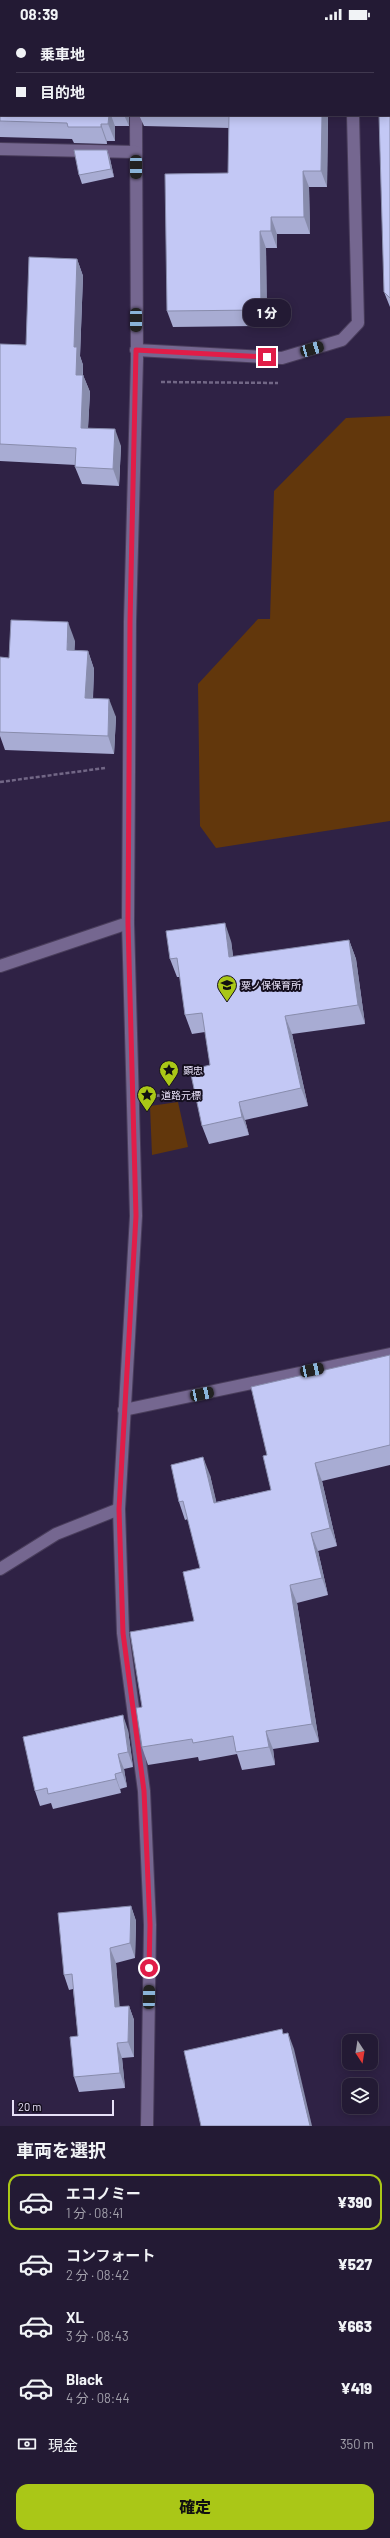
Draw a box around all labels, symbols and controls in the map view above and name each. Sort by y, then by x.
text: 08:39 [20,5,58,23]
text: 乗車地 [40,45,85,63]
text: 目的地 [40,83,85,101]
car [130,155,142,179]
callout: 1 分 [243,299,291,327]
text: 1 分 [257,305,277,321]
car [130,308,142,332]
car [299,340,325,358]
route end [258,348,276,366]
school or university icon: 粟ノ保保育所 [216,974,238,1002]
place label: 粟ノ保保育所 [241,979,301,991]
place icon: 顕忠 [158,1059,180,1087]
place label: 顕忠 [183,1064,203,1076]
place icon: 道路元標 [136,1084,158,1112]
place label: 道路元標 [161,1089,201,1101]
car [299,1362,325,1378]
car [189,1386,215,1402]
route start [140,1959,158,1977]
car [143,1985,155,2009]
north arrow [342,2034,378,2070]
map controls [342,2034,378,2114]
button: layers [342,2078,378,2114]
scale bar [12,2098,114,2117]
text: 20 m [18,2100,41,2113]
text: 車両を選択 [16,2139,106,2161]
icon: car [18,2184,54,2220]
text: エコノミー [66,2184,141,2202]
text: ¥390 [337,2193,372,2211]
text: 1 分 · 08:41 [66,2205,123,2221]
icon: car [18,2246,54,2282]
text: コンフォート [66,2246,156,2264]
text: ¥527 [337,2255,372,2273]
text: 2 分 · 08:42 [66,2267,129,2283]
icon: car [18,2308,54,2344]
text: XL [66,2308,84,2326]
text: ¥663 [337,2317,372,2335]
text: 3 分 · 08:43 [66,2328,129,2344]
icon: car [18,2370,54,2406]
text: Black [66,2370,103,2388]
text: ¥419 [340,2379,372,2397]
text: 4 分 · 08:44 [66,2390,130,2406]
icon: cash [16,2433,38,2455]
text: 現金 [48,2436,78,2454]
text: 350 m [340,2436,374,2452]
button: 確定 [16,2484,374,2530]

